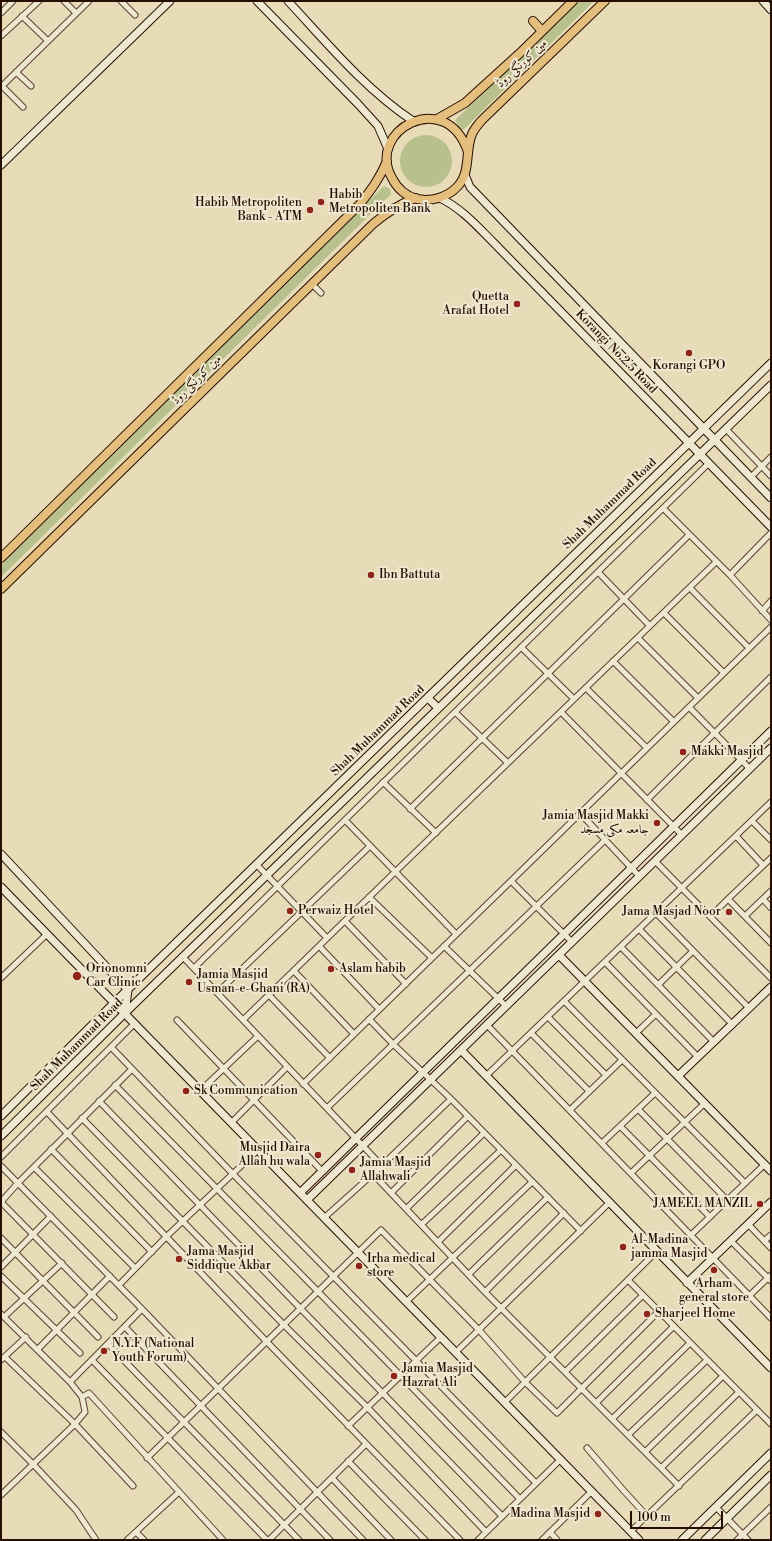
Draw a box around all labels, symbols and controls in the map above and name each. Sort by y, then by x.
street label: مین کورنگی روڈ [494,37,550,91]
place label: Habib Metropoliten Bank [329,188,431,216]
place label: Habib Metropoliten Bank - ATM [195,196,302,224]
marker: Habib Metropoliten Bank [316,197,326,207]
marker: Habib Metropoliten Bank - ATM [305,205,315,215]
place label: Quetta Arafat Hotel [442,290,509,318]
marker: Quetta Arafat Hotel [512,299,522,309]
street label: Korangi No.2.5 Road [572,307,660,397]
marker: Korangi GPO [684,348,694,358]
street label: مین کورنگی روڈ [169,352,225,408]
place label: Korangi GPO [653,359,725,373]
street label: Shah Muhammad Road [560,456,660,552]
place label: Ibn Battuta [379,568,440,582]
marker: Ibn Battuta [366,570,376,580]
street label: Shah Muhammad Road [328,683,428,779]
place label: Makki Masjid [691,745,763,759]
marker: Makki Masjid [678,747,688,757]
place label: Jamia Masjid Makki جامعہ مکی مسجد [543,809,649,837]
marker: Jamia Masjid Makki جامعہ مکی مسجد [652,818,662,828]
place label: Perwaiz Hotel [298,904,374,918]
place label: Jama Masjad Noor [622,905,721,919]
marker: Perwaiz Hotel [285,906,295,916]
marker: Jama Masjad Noor [724,907,734,917]
place label: Orionomni Car Clinic [86,962,147,990]
place label: Aslam habib [339,962,406,976]
marker: Aslam habib [326,964,336,974]
place label: Jamia Masjid Usman-e-Ghani (RA) [197,968,310,996]
marker: Orionomni Car Clinic [71,970,83,982]
marker: Jamia Masjid Usman-e-Ghani (RA) [184,977,194,987]
street label: Shah Muhammad Road [28,996,126,1094]
place label: Sk Communication [194,1084,298,1098]
marker: Sk Communication [181,1086,191,1096]
place label: Musjid Daira Allah hu wala [238,1141,310,1169]
marker: Musjid Daira Allah hu wala [313,1150,323,1160]
place label: Jamia Masjid Allahwali [360,1156,431,1184]
marker: Jamia Masjid Allahwali [347,1165,357,1175]
place label: JAMEEL MANZIL [653,1197,752,1211]
marker: JAMEEL MANZIL [755,1199,765,1209]
place label: Al-Madina jamma Masjid [631,1233,707,1261]
marker: Al-Madina jamma Masjid [618,1242,628,1252]
place label: Jama Masjid Siddique Akbar [187,1245,271,1273]
place label: Irha medical store [367,1252,435,1280]
marker: Jama Masjid Siddique Akbar [174,1254,184,1264]
marker: Irha medical store [354,1261,364,1271]
marker: Arham general store [709,1265,719,1275]
place label: Arham general store [679,1277,749,1305]
place label: Sharjeel Home [655,1307,736,1321]
marker: Sharjeel Home [642,1309,652,1319]
place label: N.Y.F (National Youth Forum) [112,1337,194,1365]
marker: N.Y.F (National Youth Forum) [99,1346,109,1356]
place label: Jamia Masjid Hazrat Ali [402,1362,473,1390]
marker: Jamia Masjid Hazrat Ali [389,1371,399,1381]
scale bar [632,1503,725,1529]
place label: Madina Masjid [510,1507,590,1521]
marker: Madina Masjid [593,1509,603,1519]
text: 100 m [637,1510,671,1525]

